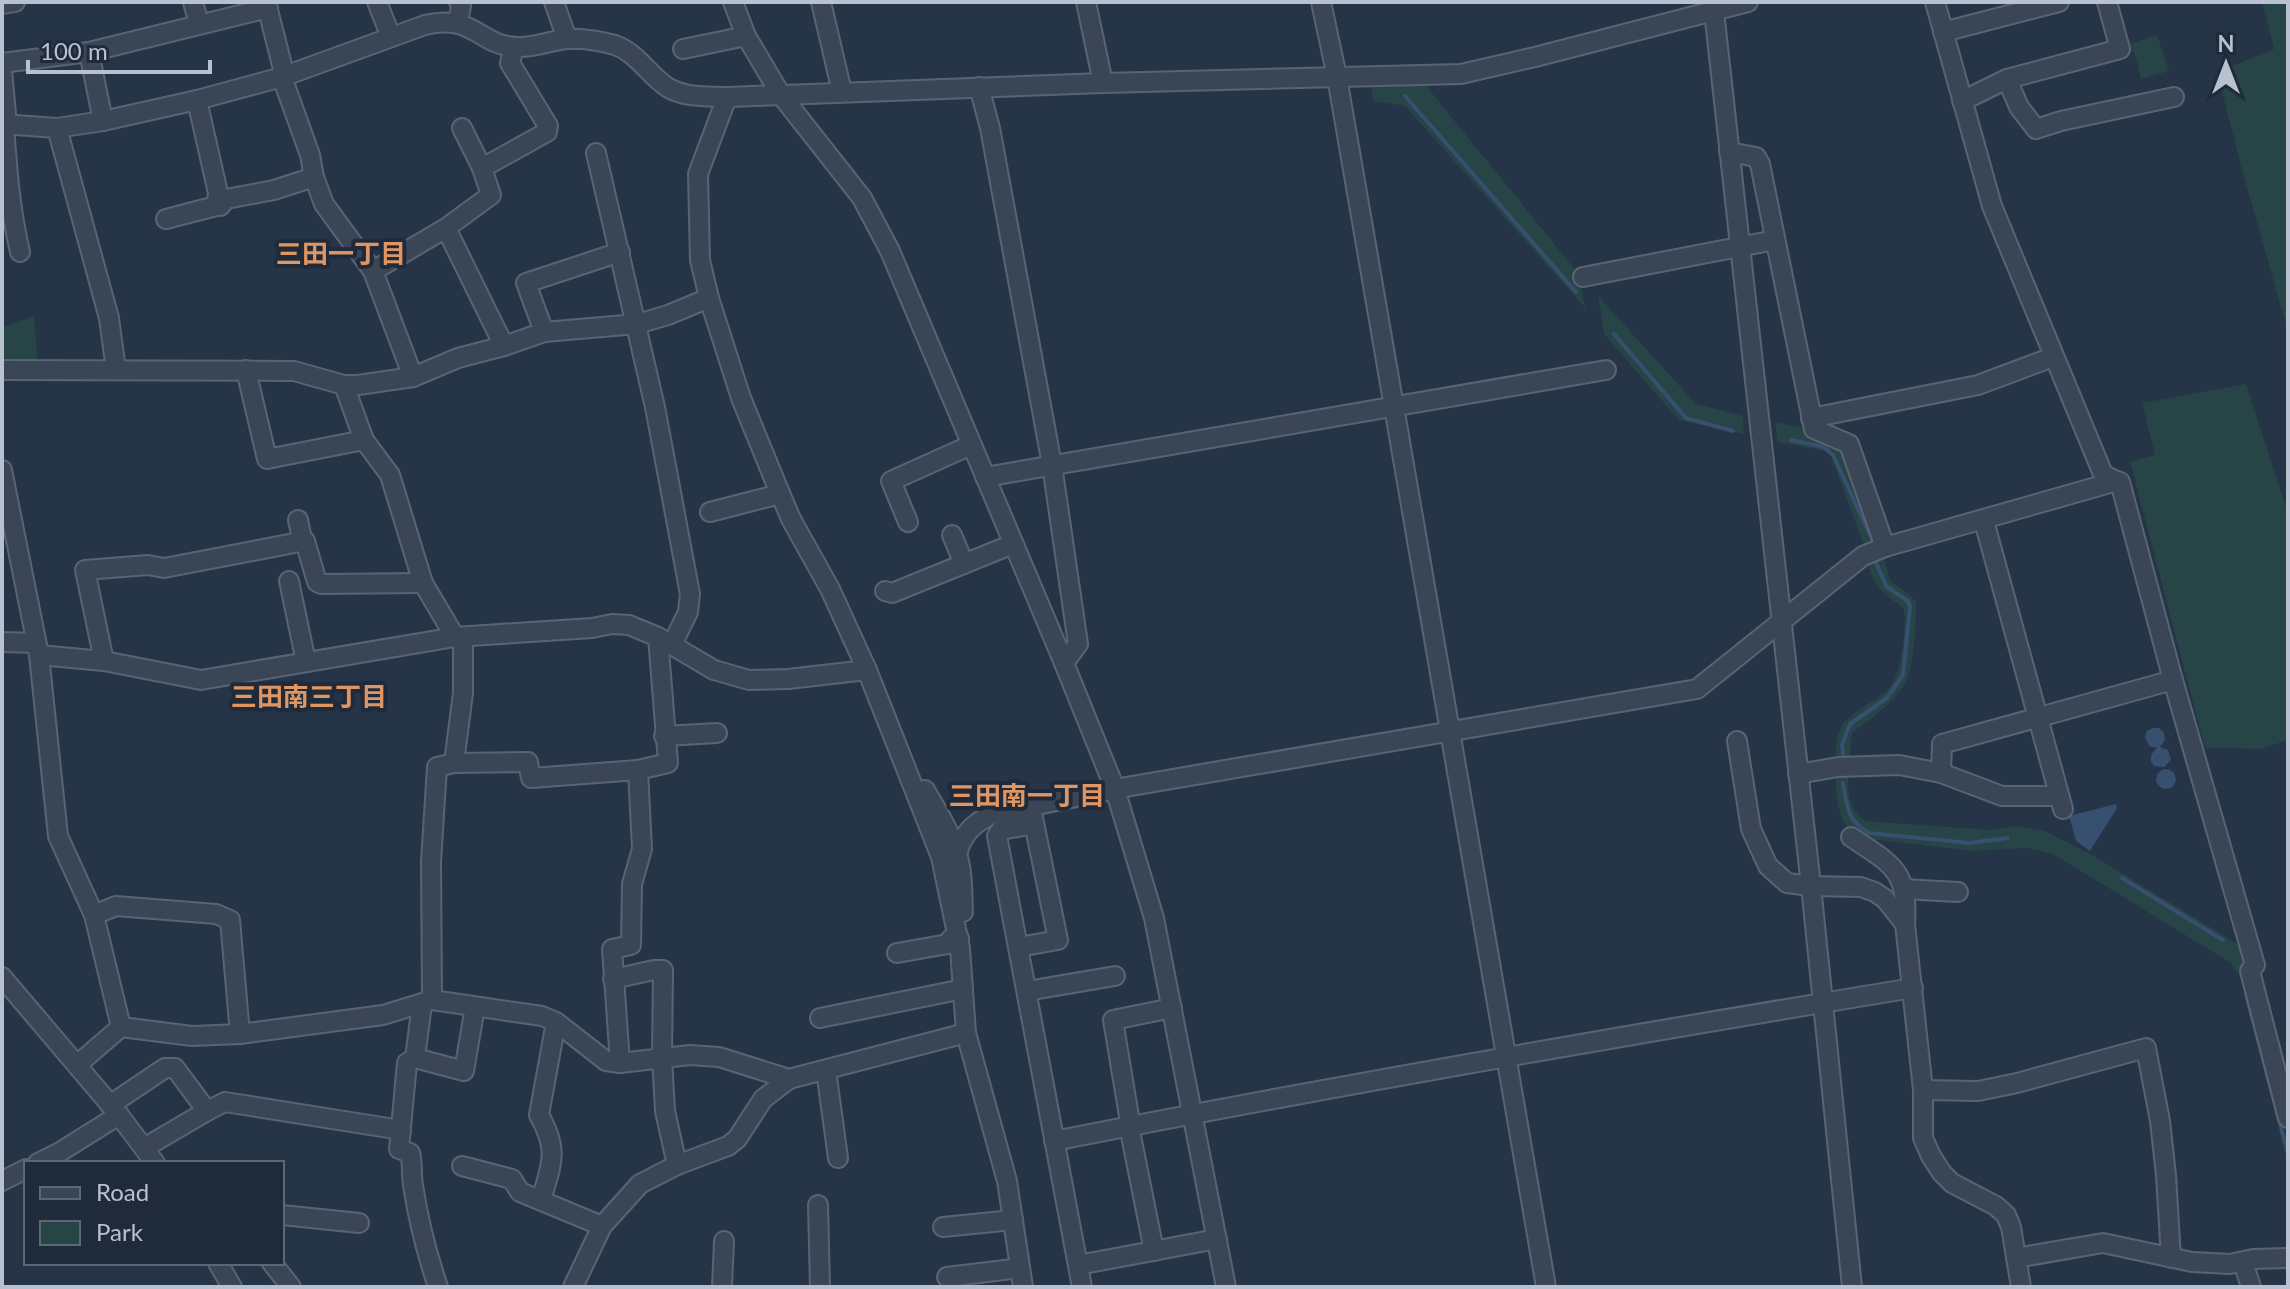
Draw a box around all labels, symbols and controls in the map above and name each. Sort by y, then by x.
scale bar [28,24,210,74]
north arrow [2186,24,2266,104]
text: N [2218,30,2234,57]
text: 100 m [40,36,108,65]
district label: 三田一丁目 [276,237,406,269]
district label: 三田南三丁目 [231,680,387,712]
district label: 三田南一丁目 [949,779,1105,811]
legend [24,1161,284,1265]
text: Road [96,1177,149,1206]
text: Park [96,1217,144,1246]

